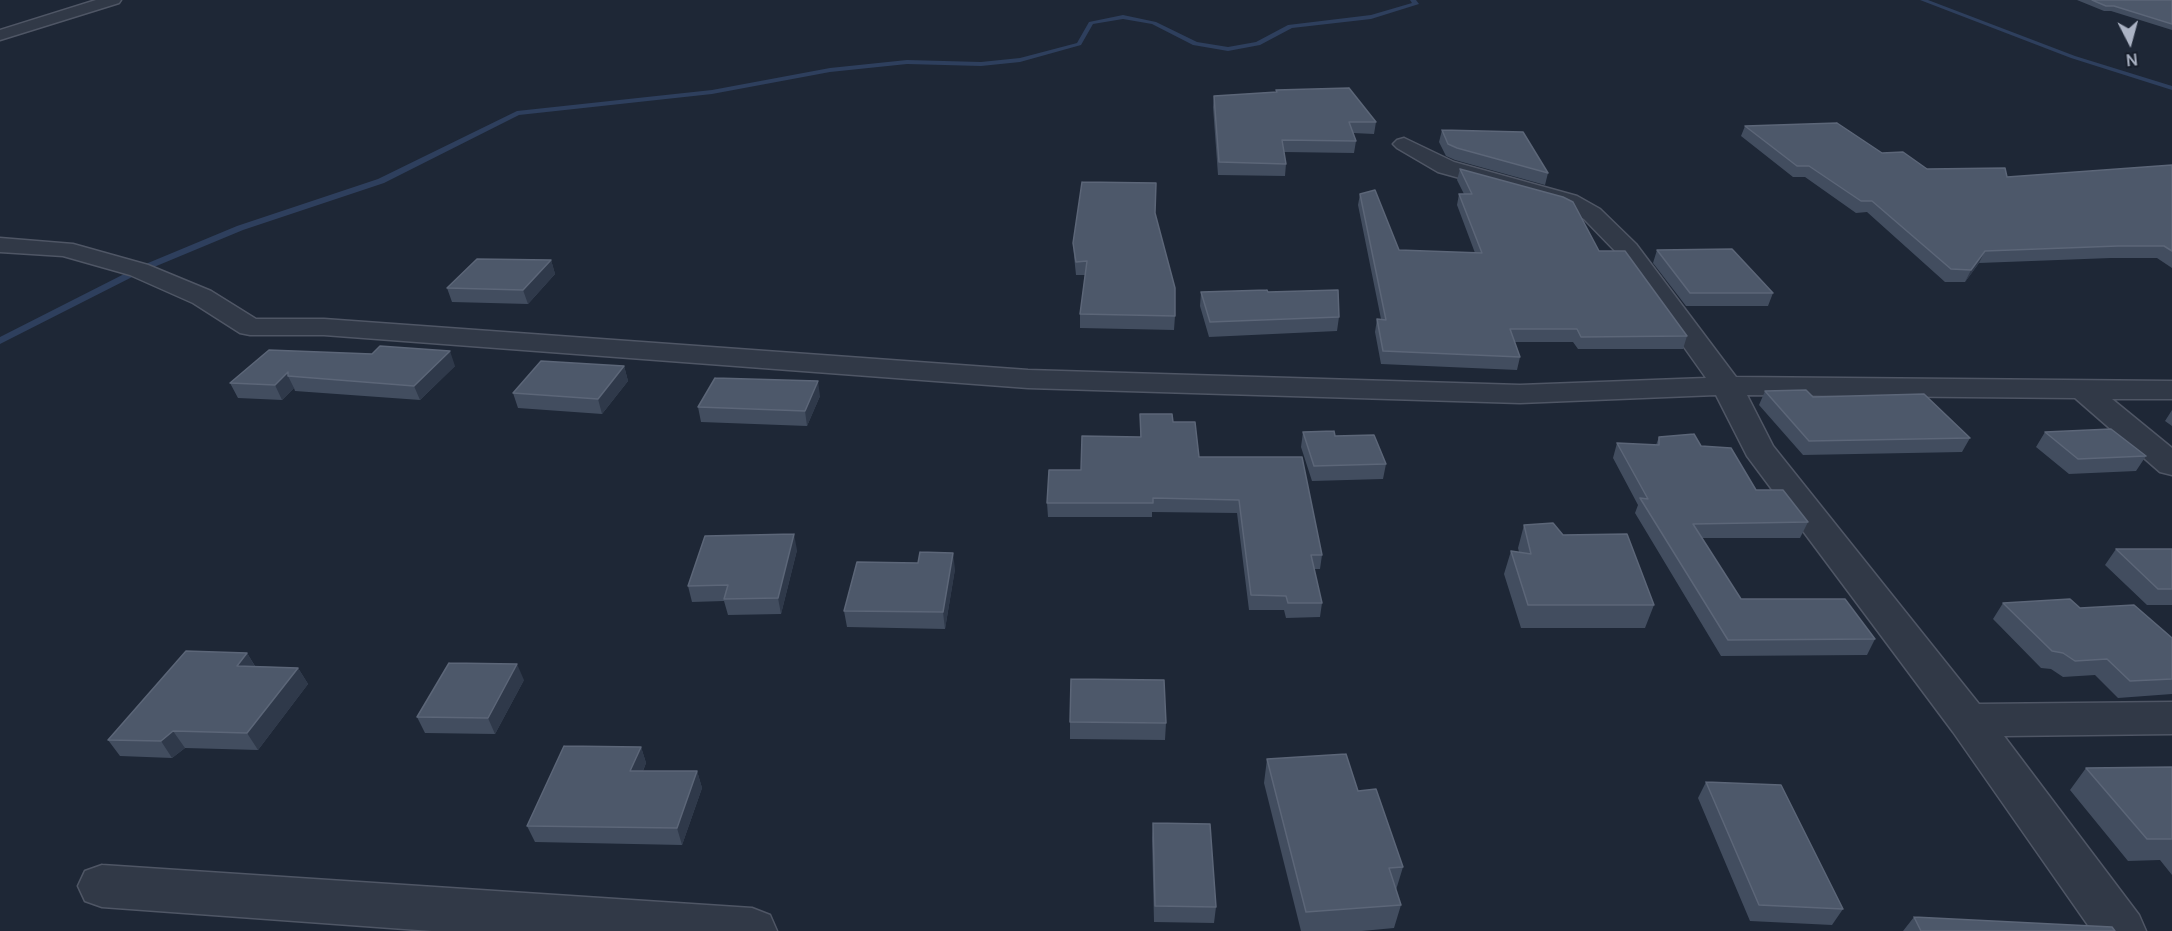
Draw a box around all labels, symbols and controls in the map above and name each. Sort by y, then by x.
north arrow [2100,12,2160,72]
text: N [2125,48,2139,71]

